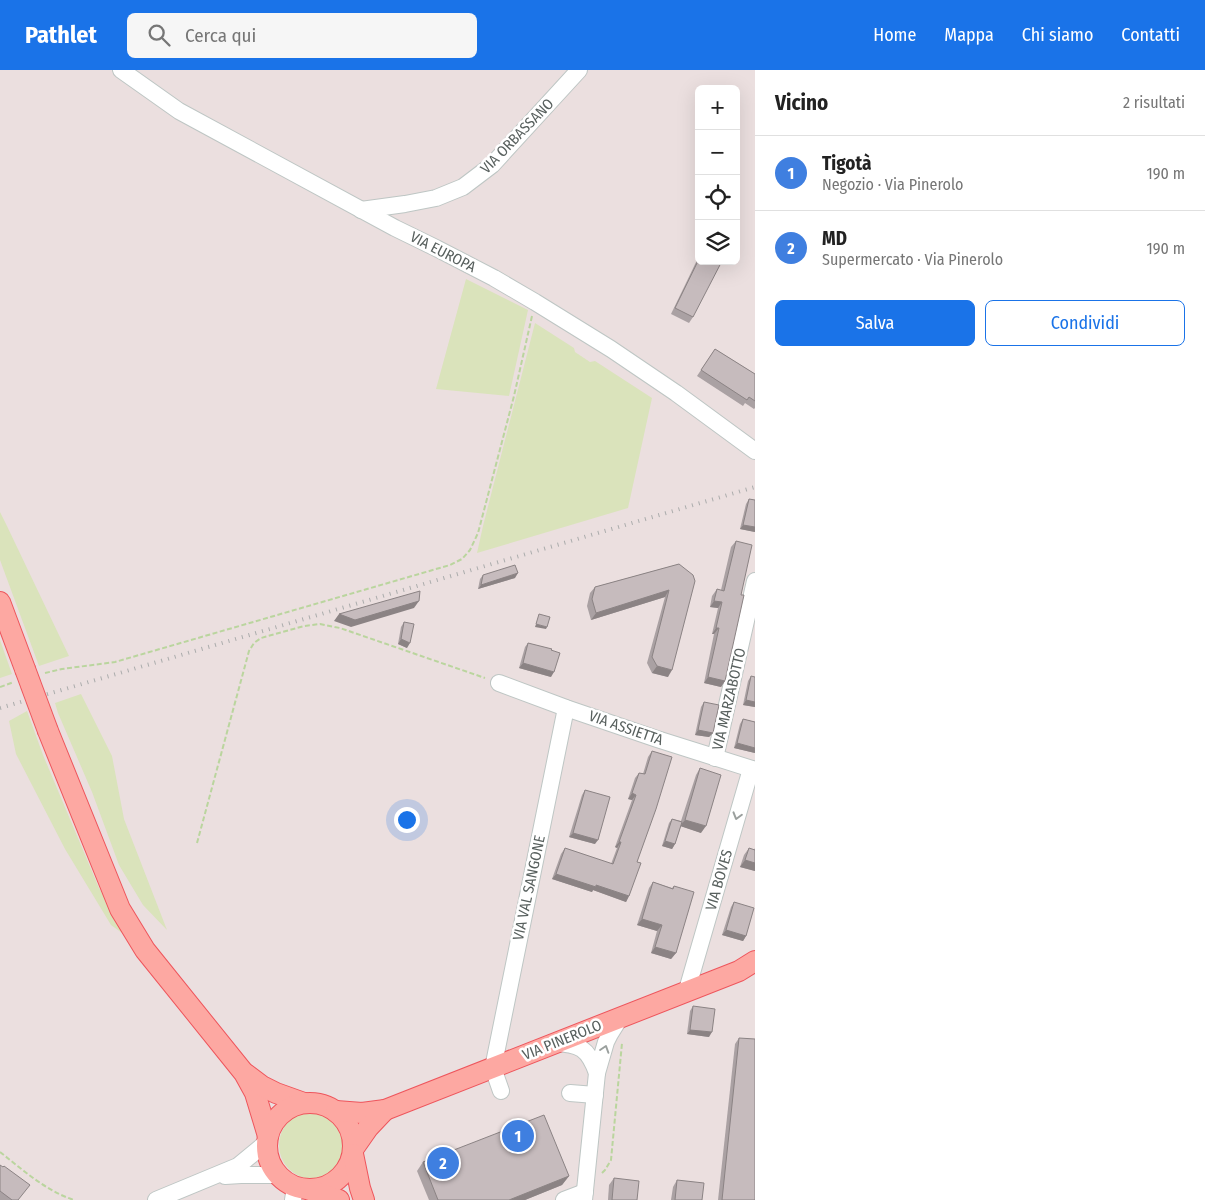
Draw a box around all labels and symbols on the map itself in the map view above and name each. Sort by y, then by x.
street label: VIA ORBASSANO [477,95,557,177]
street label: VIA EUROPA [407,228,479,276]
street label: VIA MARZABOTTO [708,646,750,752]
street label: VIA ASSIETTA [586,707,666,749]
your location [394,807,420,833]
one-way arrow [733,811,743,819]
street label: VIA VAL SANGONE [509,834,549,942]
street label: VIA BOVES [702,847,736,913]
street label: VIA PINEROLO [520,1016,604,1064]
one-way arrow [599,1045,609,1053]
pin: 1 [502,1117,534,1155]
pin: 2 [427,1144,459,1182]

